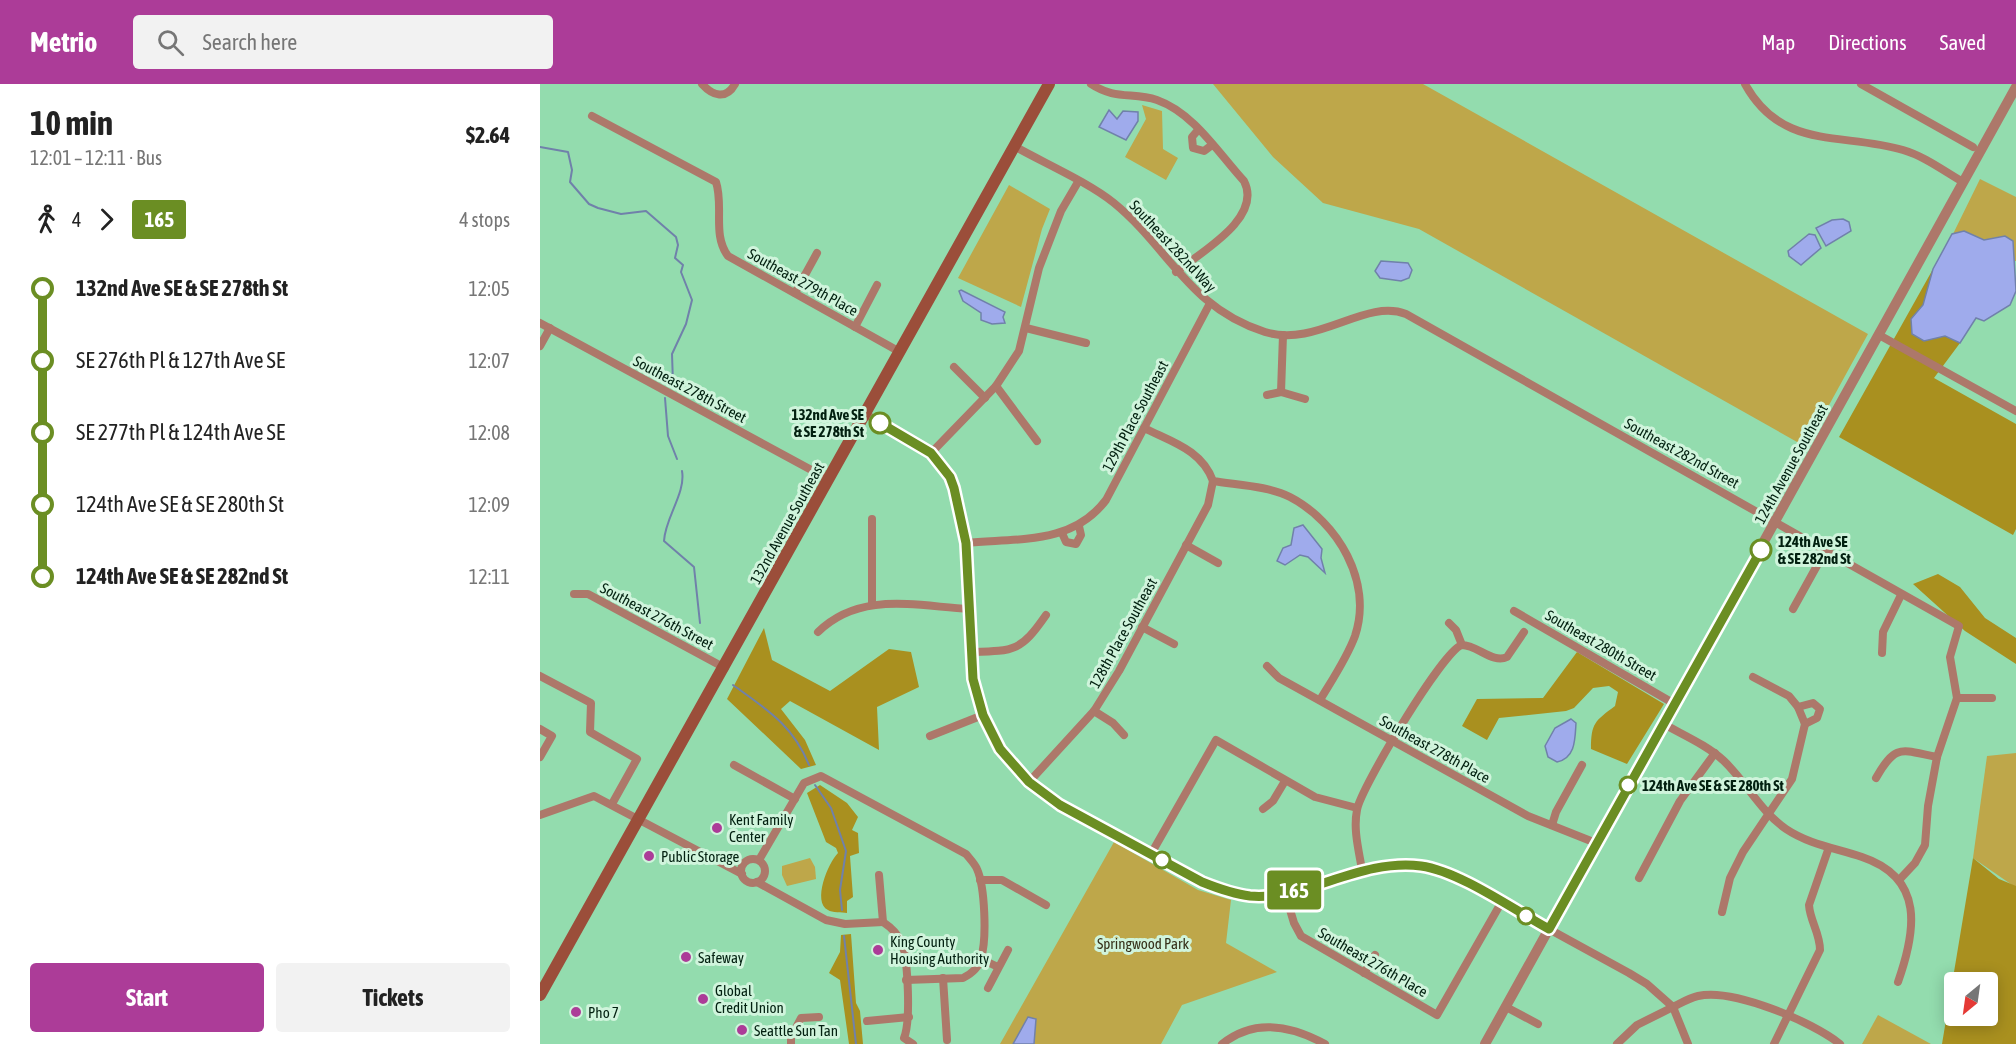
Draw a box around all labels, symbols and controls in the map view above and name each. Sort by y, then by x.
search box [133,15,553,69]
text: Metrio [30,26,97,58]
icon: search [154,26,187,59]
text: Search here [202,29,297,55]
text: Map [1761,30,1795,54]
text: Directions [1828,30,1907,54]
text: Saved [1940,30,1986,54]
text: 10 min [30,104,113,142]
text: $2.64 [466,122,510,148]
text: 12:01 – 12:11 · Bus [30,146,162,169]
street label: Southeast 282nd Way [1126,197,1220,295]
icon: walk [30,203,63,236]
icon: forward [90,203,123,236]
text: 165 [144,207,174,231]
text: 4 [72,208,81,231]
text: 4 stops [459,208,510,231]
street label: Southeast 279th Place [745,245,861,319]
text: 132nd Ave SE & SE 278th St [76,275,288,301]
text: 12:05 [468,277,510,300]
text: SE 276th Pl & 127th Ave SE [76,347,285,373]
text: 12:07 [468,349,510,372]
street label: Southeast 278th Street [631,352,749,426]
street label: 129th Place Southeast [1099,358,1171,474]
street label: 124th Avenue Southeast [1751,401,1831,527]
place label: 132nd Ave SE & SE 278th St [791,406,865,440]
marker: 132nd Ave SE & SE 278th St [869,412,891,434]
street label: Southeast 282nd Street [1622,415,1742,491]
text: SE 277th Pl & 124th Ave SE [76,419,285,445]
text: 12:08 [468,421,510,444]
street label: 132nd Avenue Southeast [746,459,828,587]
text: 124th Ave SE & SE 280th St [76,491,284,517]
text: 12:09 [468,493,510,516]
place label: 124th Ave SE & SE 282nd St [1778,533,1851,567]
marker: 124th Ave SE & SE 282nd St [1750,539,1772,561]
text: 124th Ave SE & SE 282nd St [76,563,288,589]
text: 12:11 [469,565,510,588]
street label: 128th Place Southeast [1086,575,1160,691]
street label: Southeast 276th Street [598,579,716,653]
street label: Southeast 280th Street [1542,606,1660,684]
street label: Southeast 278th Place [1377,712,1493,786]
marker: 124th Ave SE & SE 280th St [1619,776,1637,794]
place label: 124th Ave SE & SE 280th St [1642,777,1784,794]
place label: Kent Family Center [729,811,794,845]
marker: Kent Family Center [710,821,724,835]
place label: Public Storage [661,848,740,865]
marker: Public Storage [642,849,656,863]
unlabelled marker [1153,851,1171,869]
line badge: 165 [1260,870,1329,910]
text: 165 [1279,878,1309,902]
unlabelled marker [1517,907,1535,925]
street label: Southeast 276th Place [1315,924,1431,1000]
place label: King County Housing Authority [890,933,989,967]
park label: Springwood Park [1097,935,1189,952]
marker: King County Housing Authority [871,943,885,957]
place label: Safeway [698,949,744,966]
marker: Safeway [679,950,693,964]
button: Start [30,963,264,1032]
button: Tickets [276,963,510,1032]
north arrow [1944,972,1998,1026]
map controls [1944,972,1998,1026]
place label: Global Credit Union [715,982,784,1016]
marker: Global Credit Union [696,992,710,1006]
place label: Pho 7 [588,1004,619,1021]
marker: Pho 7 [569,1005,583,1019]
place label: Seattle Sun Tan [754,1022,838,1039]
marker: Seattle Sun Tan [735,1023,749,1037]

